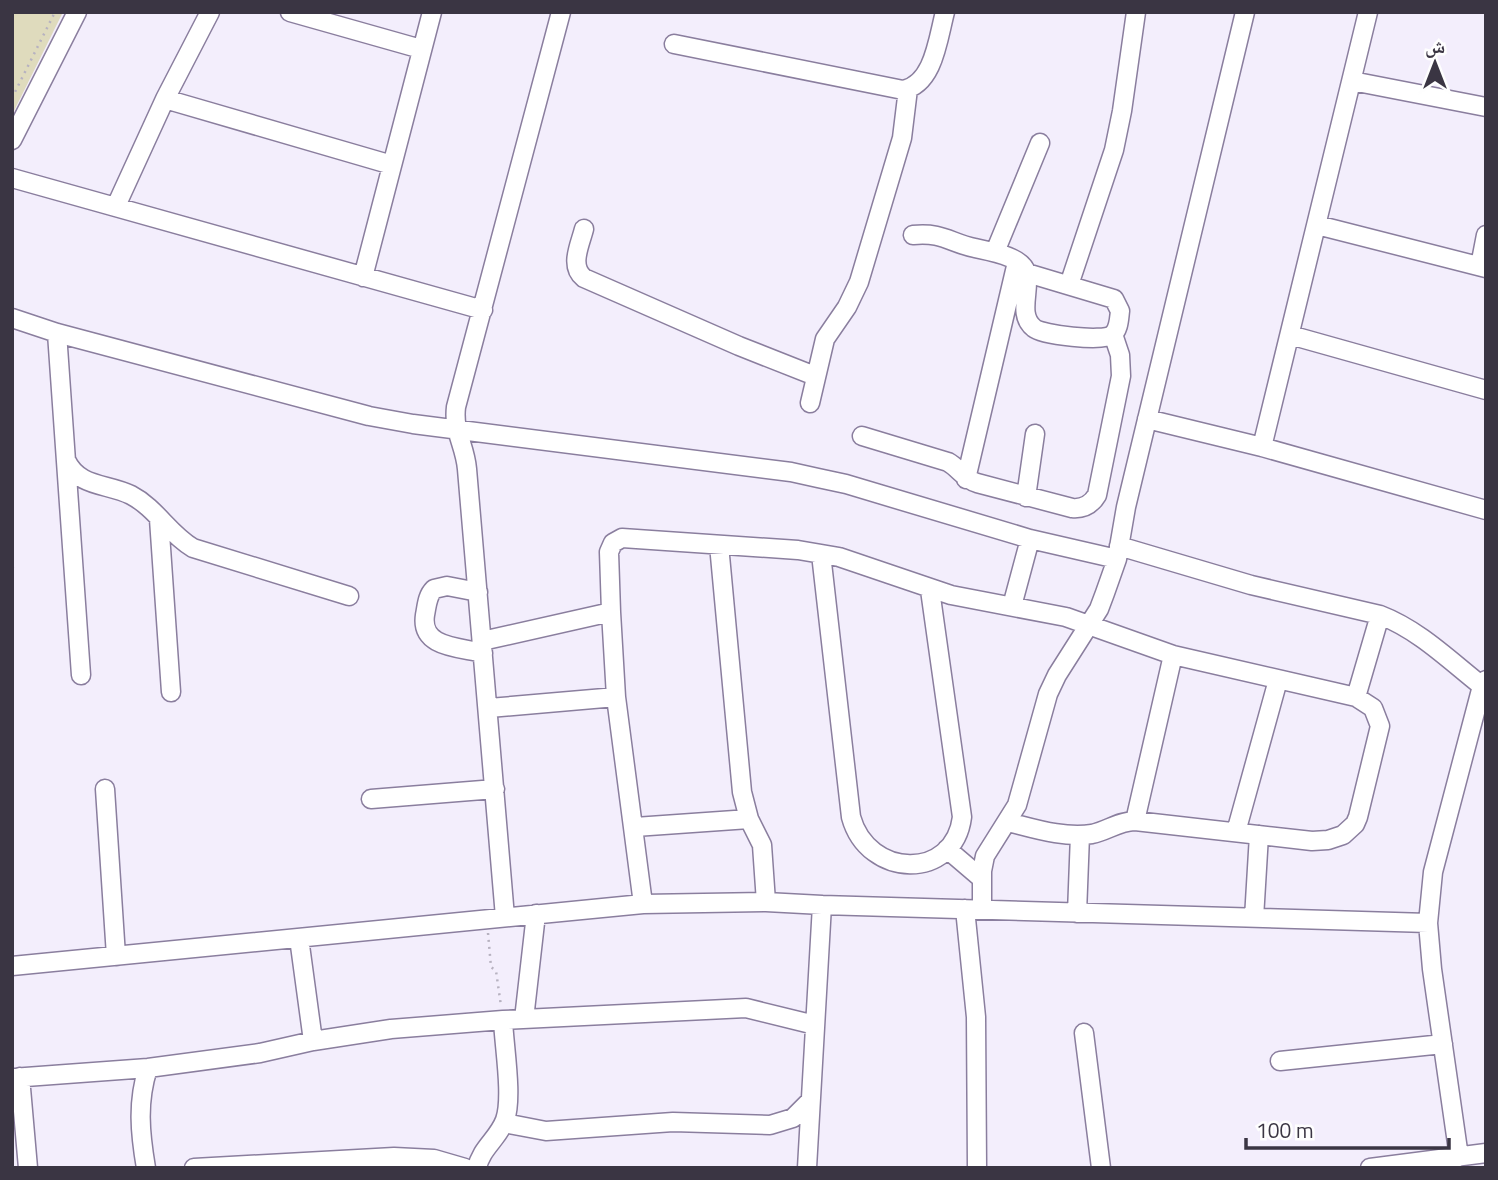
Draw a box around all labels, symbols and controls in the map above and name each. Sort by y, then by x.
north arrow [1400,28,1470,98]
text: ش [1425,31,1445,60]
scale bar [1246,1106,1449,1150]
text: 100 m [1256,1114,1313,1146]

